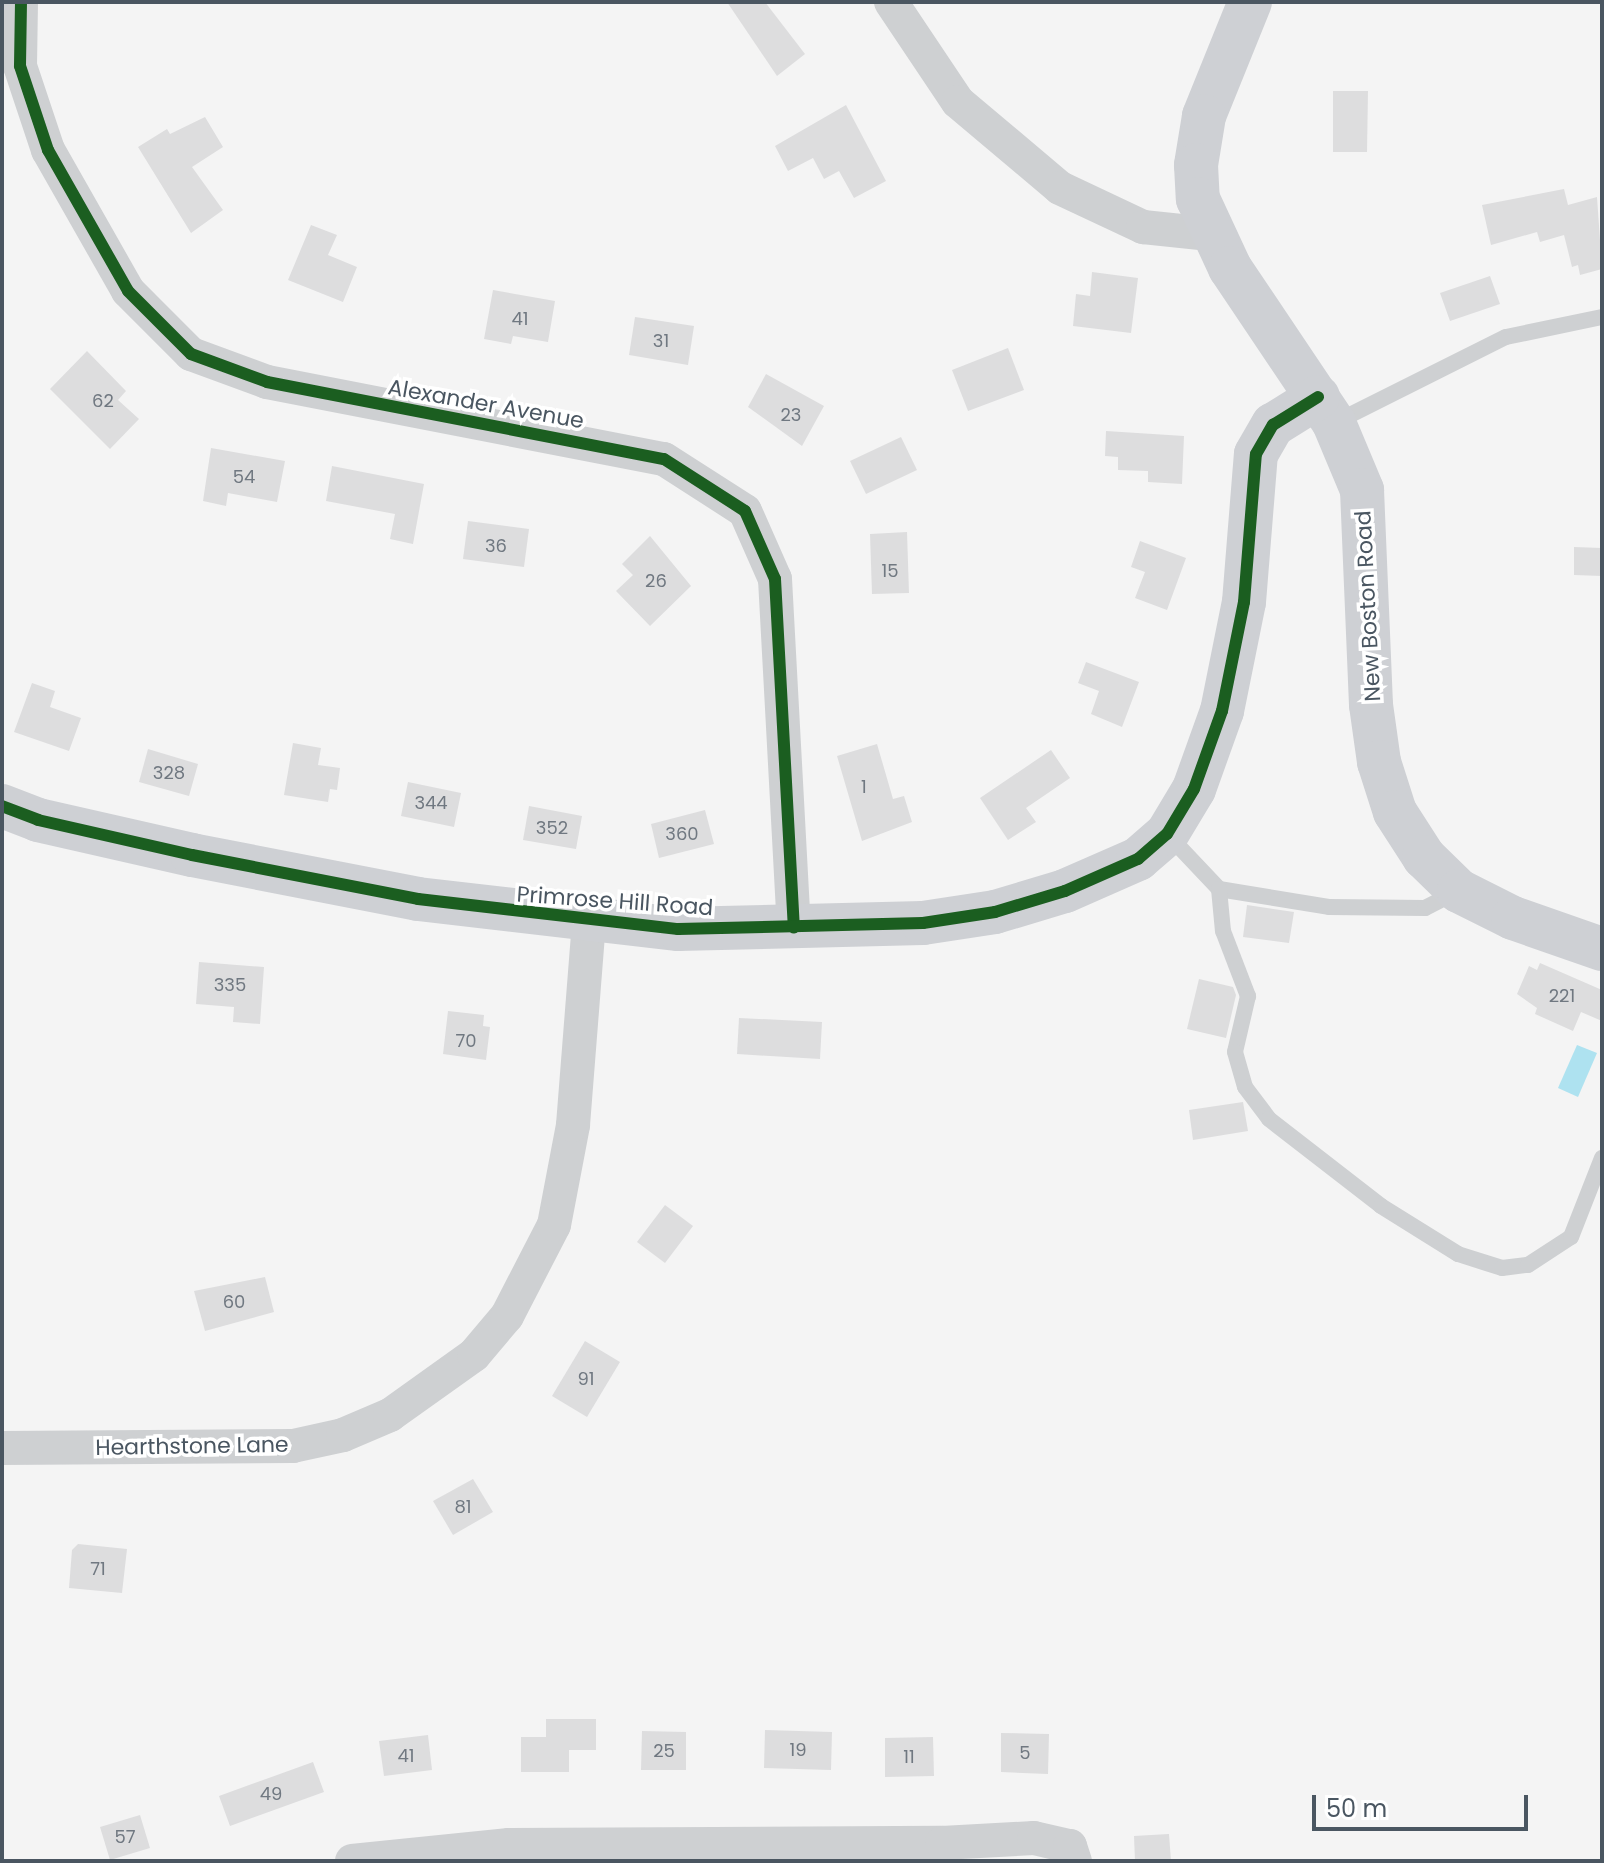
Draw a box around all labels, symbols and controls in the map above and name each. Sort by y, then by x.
house number: 41 [511,308,529,330]
house number: 31 [653,330,669,352]
street label: Alexander Avenue [386,374,586,434]
house number: 62 [92,390,114,412]
house number: 23 [781,404,801,426]
house number: 54 [233,466,255,488]
street label: New Boston Road [1350,510,1386,702]
house number: 36 [485,535,507,557]
house number: 15 [881,560,899,582]
house number: 26 [645,570,667,592]
house number: 328 [153,762,185,784]
house number: 1 [861,776,867,798]
house number: 344 [414,792,448,814]
house number: 352 [536,817,568,839]
house number: 360 [665,823,699,845]
street label: Primrose Hill Road [516,881,714,921]
house number: 335 [214,974,246,996]
house number: 221 [1549,985,1575,1007]
house number: 70 [455,1030,477,1052]
house number: 60 [223,1291,245,1313]
house number: 91 [577,1368,595,1390]
street label: Hearthstone Lane [95,1431,289,1461]
house number: 81 [454,1496,472,1518]
house number: 71 [90,1558,106,1580]
house number: 19 [789,1739,807,1761]
house number: 25 [653,1740,675,1762]
house number: 5 [1019,1742,1031,1764]
house number: 41 [397,1745,415,1767]
house number: 11 [903,1746,915,1768]
scale bar [1316,1779,1532,1829]
house number: 49 [260,1783,282,1805]
text: 50 m [1326,1792,1387,1825]
house number: 57 [114,1826,136,1848]

